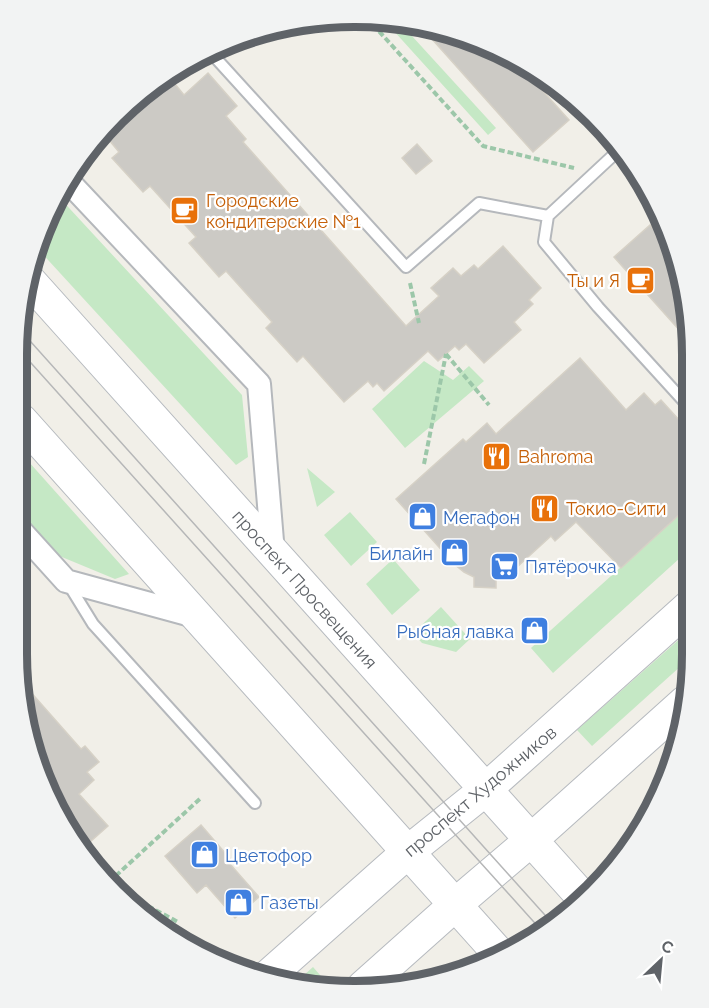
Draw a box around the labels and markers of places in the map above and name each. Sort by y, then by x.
place label: Городские кондитерские №1 [206,190,361,232]
cafe icon: Городские кондитерские №1 [169,194,201,226]
cafe icon: Ты и Я [625,264,657,296]
place label: Ты и Я [567,270,620,291]
restaurant icon: Bahroma [481,440,513,472]
place label: Bahroma [518,446,593,467]
restaurant icon: Токио-Сити [529,492,561,524]
place label: Токио-Сити [566,498,666,519]
shop icon: Мегафон [406,501,438,533]
place label: Мегафон [443,507,520,528]
shop icon: Билайн [438,537,470,569]
place label: Билайн [369,543,433,564]
supermarket icon: Пятёрочка [488,550,520,582]
place label: Пятёрочка [525,556,617,577]
shop icon: Рыбная лавка [519,615,551,647]
place label: Рыбная лавка [397,621,514,642]
shop icon: Цветофор [188,839,220,871]
place label: Цветофор [225,845,312,866]
shop icon: Газеты [223,886,255,918]
place label: Газеты [260,892,319,913]

